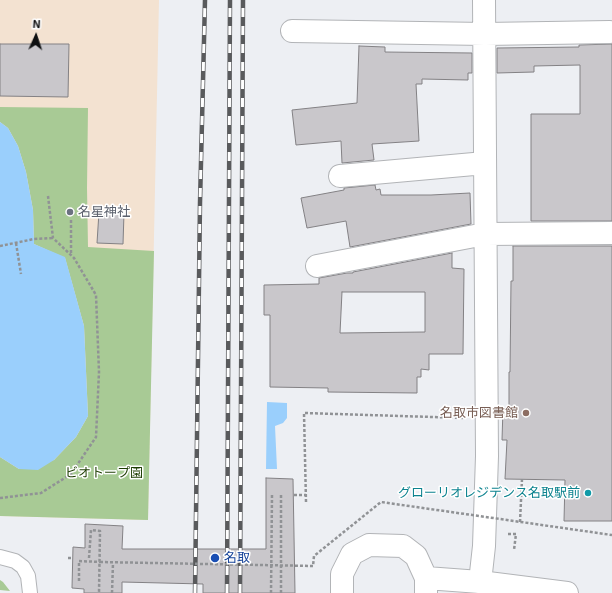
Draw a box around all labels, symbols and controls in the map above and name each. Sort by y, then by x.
north arrow [16,16,56,56]
text: N [32,17,41,30]
place label: 名星神社 [78,204,130,220]
marker: 名星神社 [65,207,75,217]
place label: 名取市図書館 [440,405,518,421]
marker: 名取市図書館 [521,408,531,418]
park label: ビオトープ園 [65,465,143,481]
place label: グローリオレジデンス名取駅前 [398,485,580,501]
marker: グローリオレジデンス名取駅前 [583,488,593,498]
place label: 名取 [224,550,250,566]
marker: 名取 [209,552,221,564]

